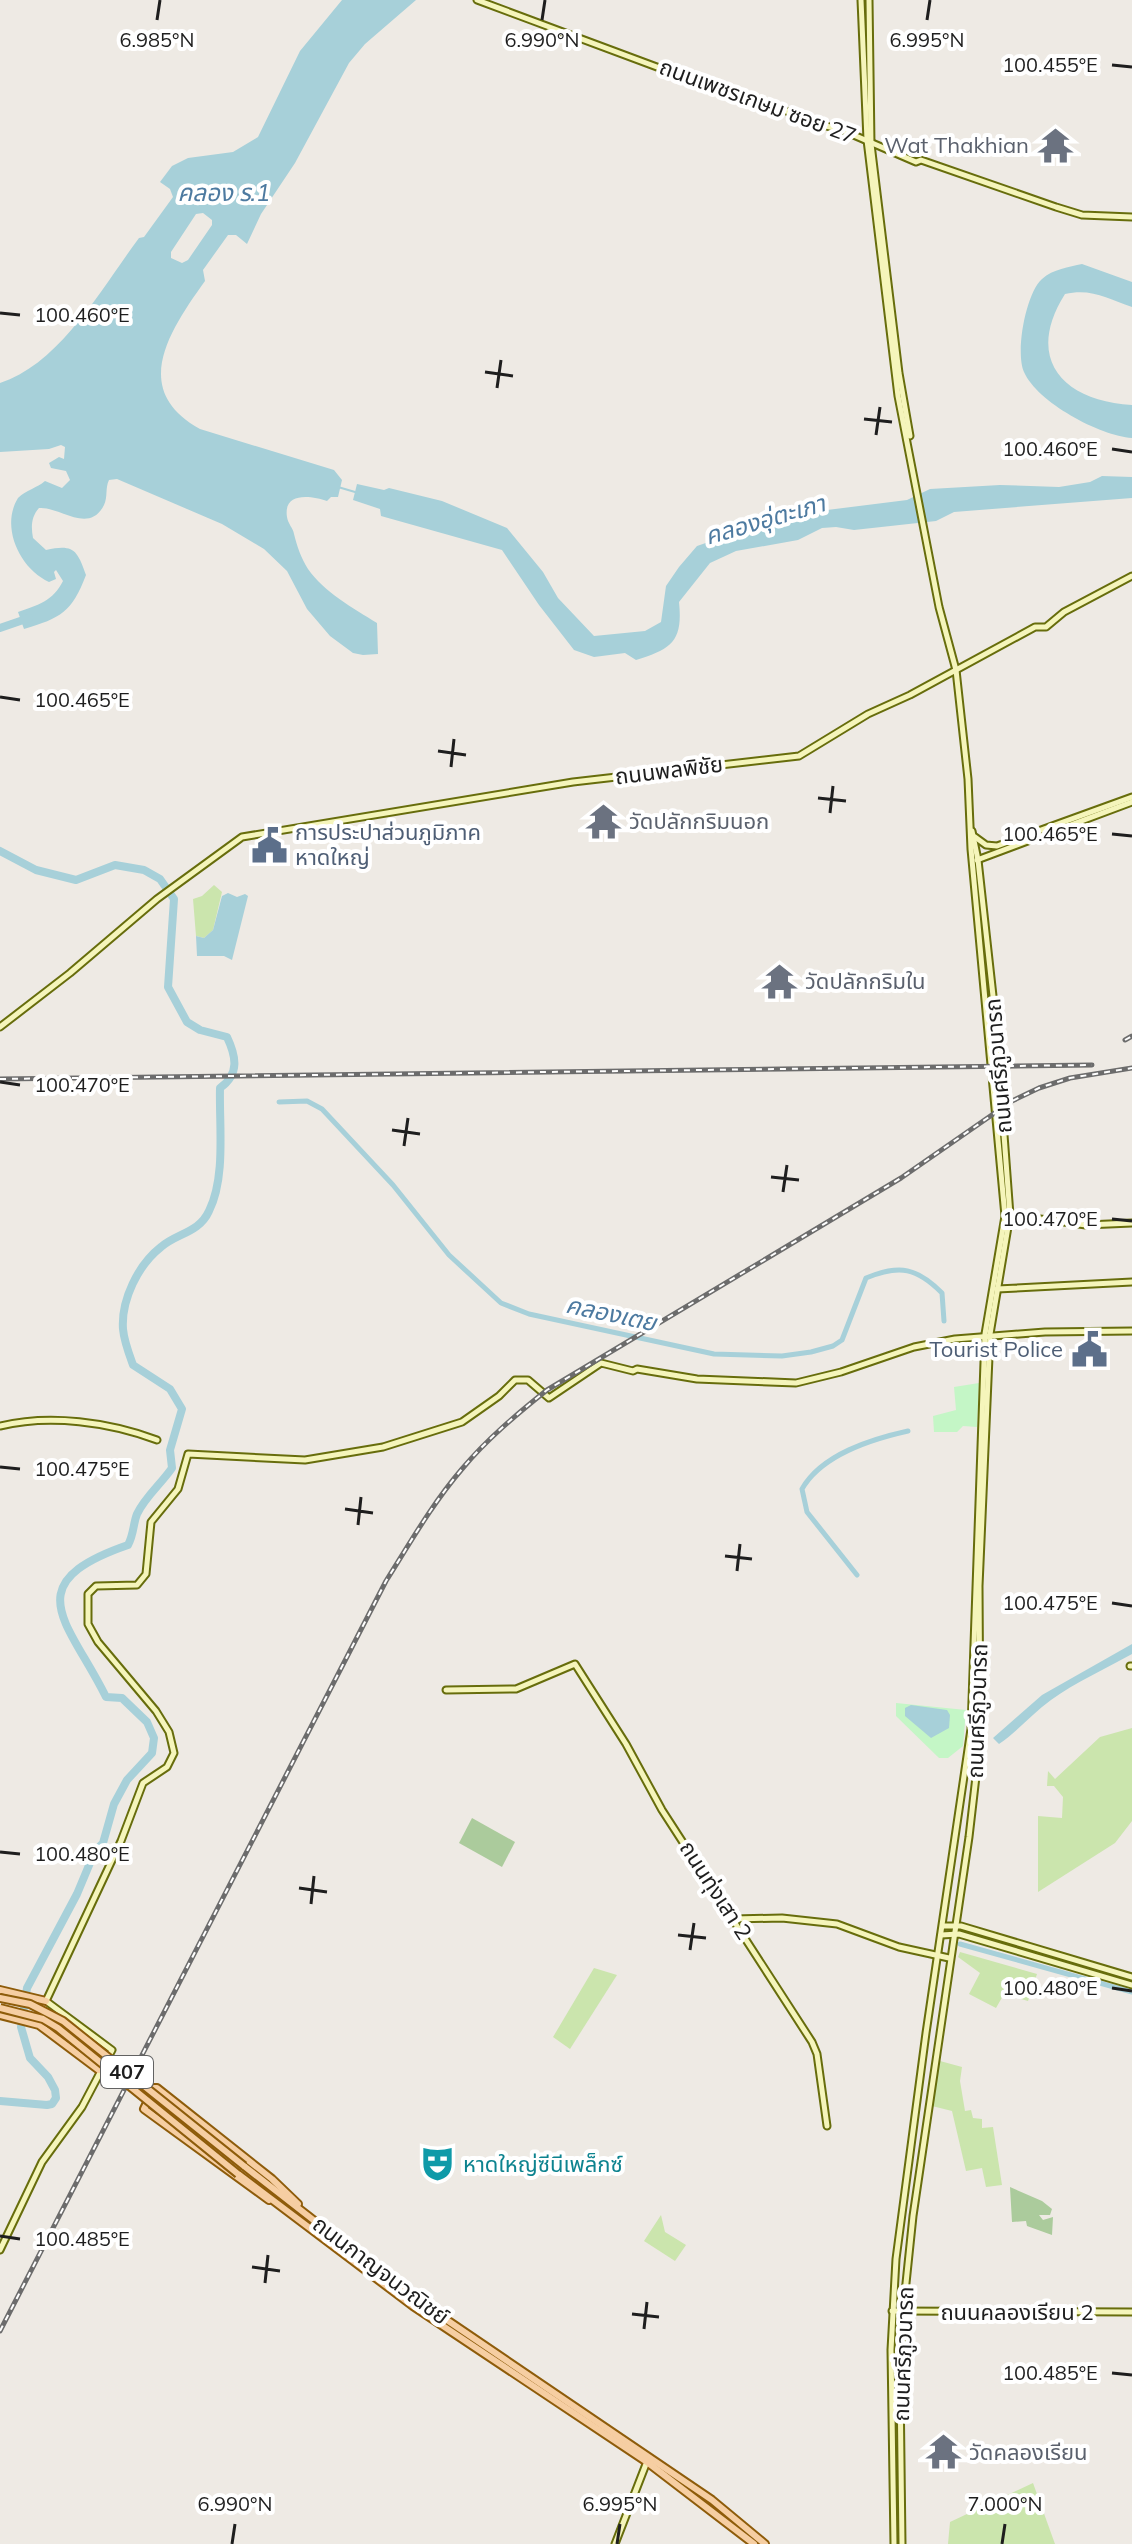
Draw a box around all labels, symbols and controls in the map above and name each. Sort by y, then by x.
text: 6.985°N [120,27,194,52]
text: 6.990°N [505,27,579,52]
text: 6.995°N [890,27,964,52]
street label: ถนนเพชรเกษม ซอย 27 [656,52,860,150]
text: 100.455°E [1002,52,1098,77]
temple icon: Wat Thakhian [1036,126,1074,164]
place label: Wat Thakhian [884,131,1029,159]
water label: คลอง ร.1 [178,177,270,207]
text: 100.460°E [34,302,130,327]
text: 100.460°E [1002,436,1098,461]
water label: คลองอุ่ตะเภา [701,487,830,551]
text: 100.465°E [34,687,130,712]
street label: ถนนพลพิชัย [613,749,725,791]
temple icon: วัดปลักกริมนอก [584,802,622,840]
place label: วัดปลักกริมนอก [629,807,769,835]
place label: การประปาส่วนภูมิภาค หาดใหญ่ [295,818,481,871]
text: 100.465°E [1002,821,1098,846]
public building icon: การประปาส่วนภูมิภาค หาดใหญ่ [250,826,288,864]
temple icon: วัดปลักกริมใน [760,962,798,1000]
place label: วัดปลักกริมใน [805,967,926,995]
street label: ถนนศรีภูวนารถ [978,997,1018,1135]
text: 100.470°E [34,1072,130,1097]
text: 100.470°E [1002,1206,1098,1231]
water label: คลองเตย [563,1289,661,1338]
public building icon: Tourist Police [1070,1330,1108,1368]
place label: Tourist Police [929,1335,1063,1363]
text: 100.475°E [34,1456,130,1481]
text: 100.475°E [1002,1590,1098,1615]
street label: ถนนศรีภูวนารถ [961,1643,993,1779]
street label: ถนนทุ่งเสา 2 [674,1835,758,1945]
text: 100.480°E [34,1841,130,1866]
text: 100.480°E [1002,1975,1098,2000]
road number: 407 [101,2056,153,2088]
theatre icon: หาดใหญ่ซีนีเพล็กซ์ [418,2145,456,2183]
place label: หาดใหญ่ซีนีเพล็กซ์ [463,2150,623,2178]
street label: ถนนกาญจนวณิชย์ [307,2210,455,2330]
text: 100.485°E [34,2226,130,2251]
street label: ถนนศรีภูวนารถ [887,2286,919,2422]
street label: ถนนคลองเรียน 2 [940,2298,1094,2326]
text: 100.485°E [1002,2360,1098,2385]
temple icon: วัดคลองเรียน [924,2433,962,2471]
place label: วัดคลองเรียน [969,2438,1087,2466]
text: 6.990°N [198,2491,272,2516]
text: 6.995°N [583,2491,657,2516]
text: 7.000°N [968,2491,1042,2516]

